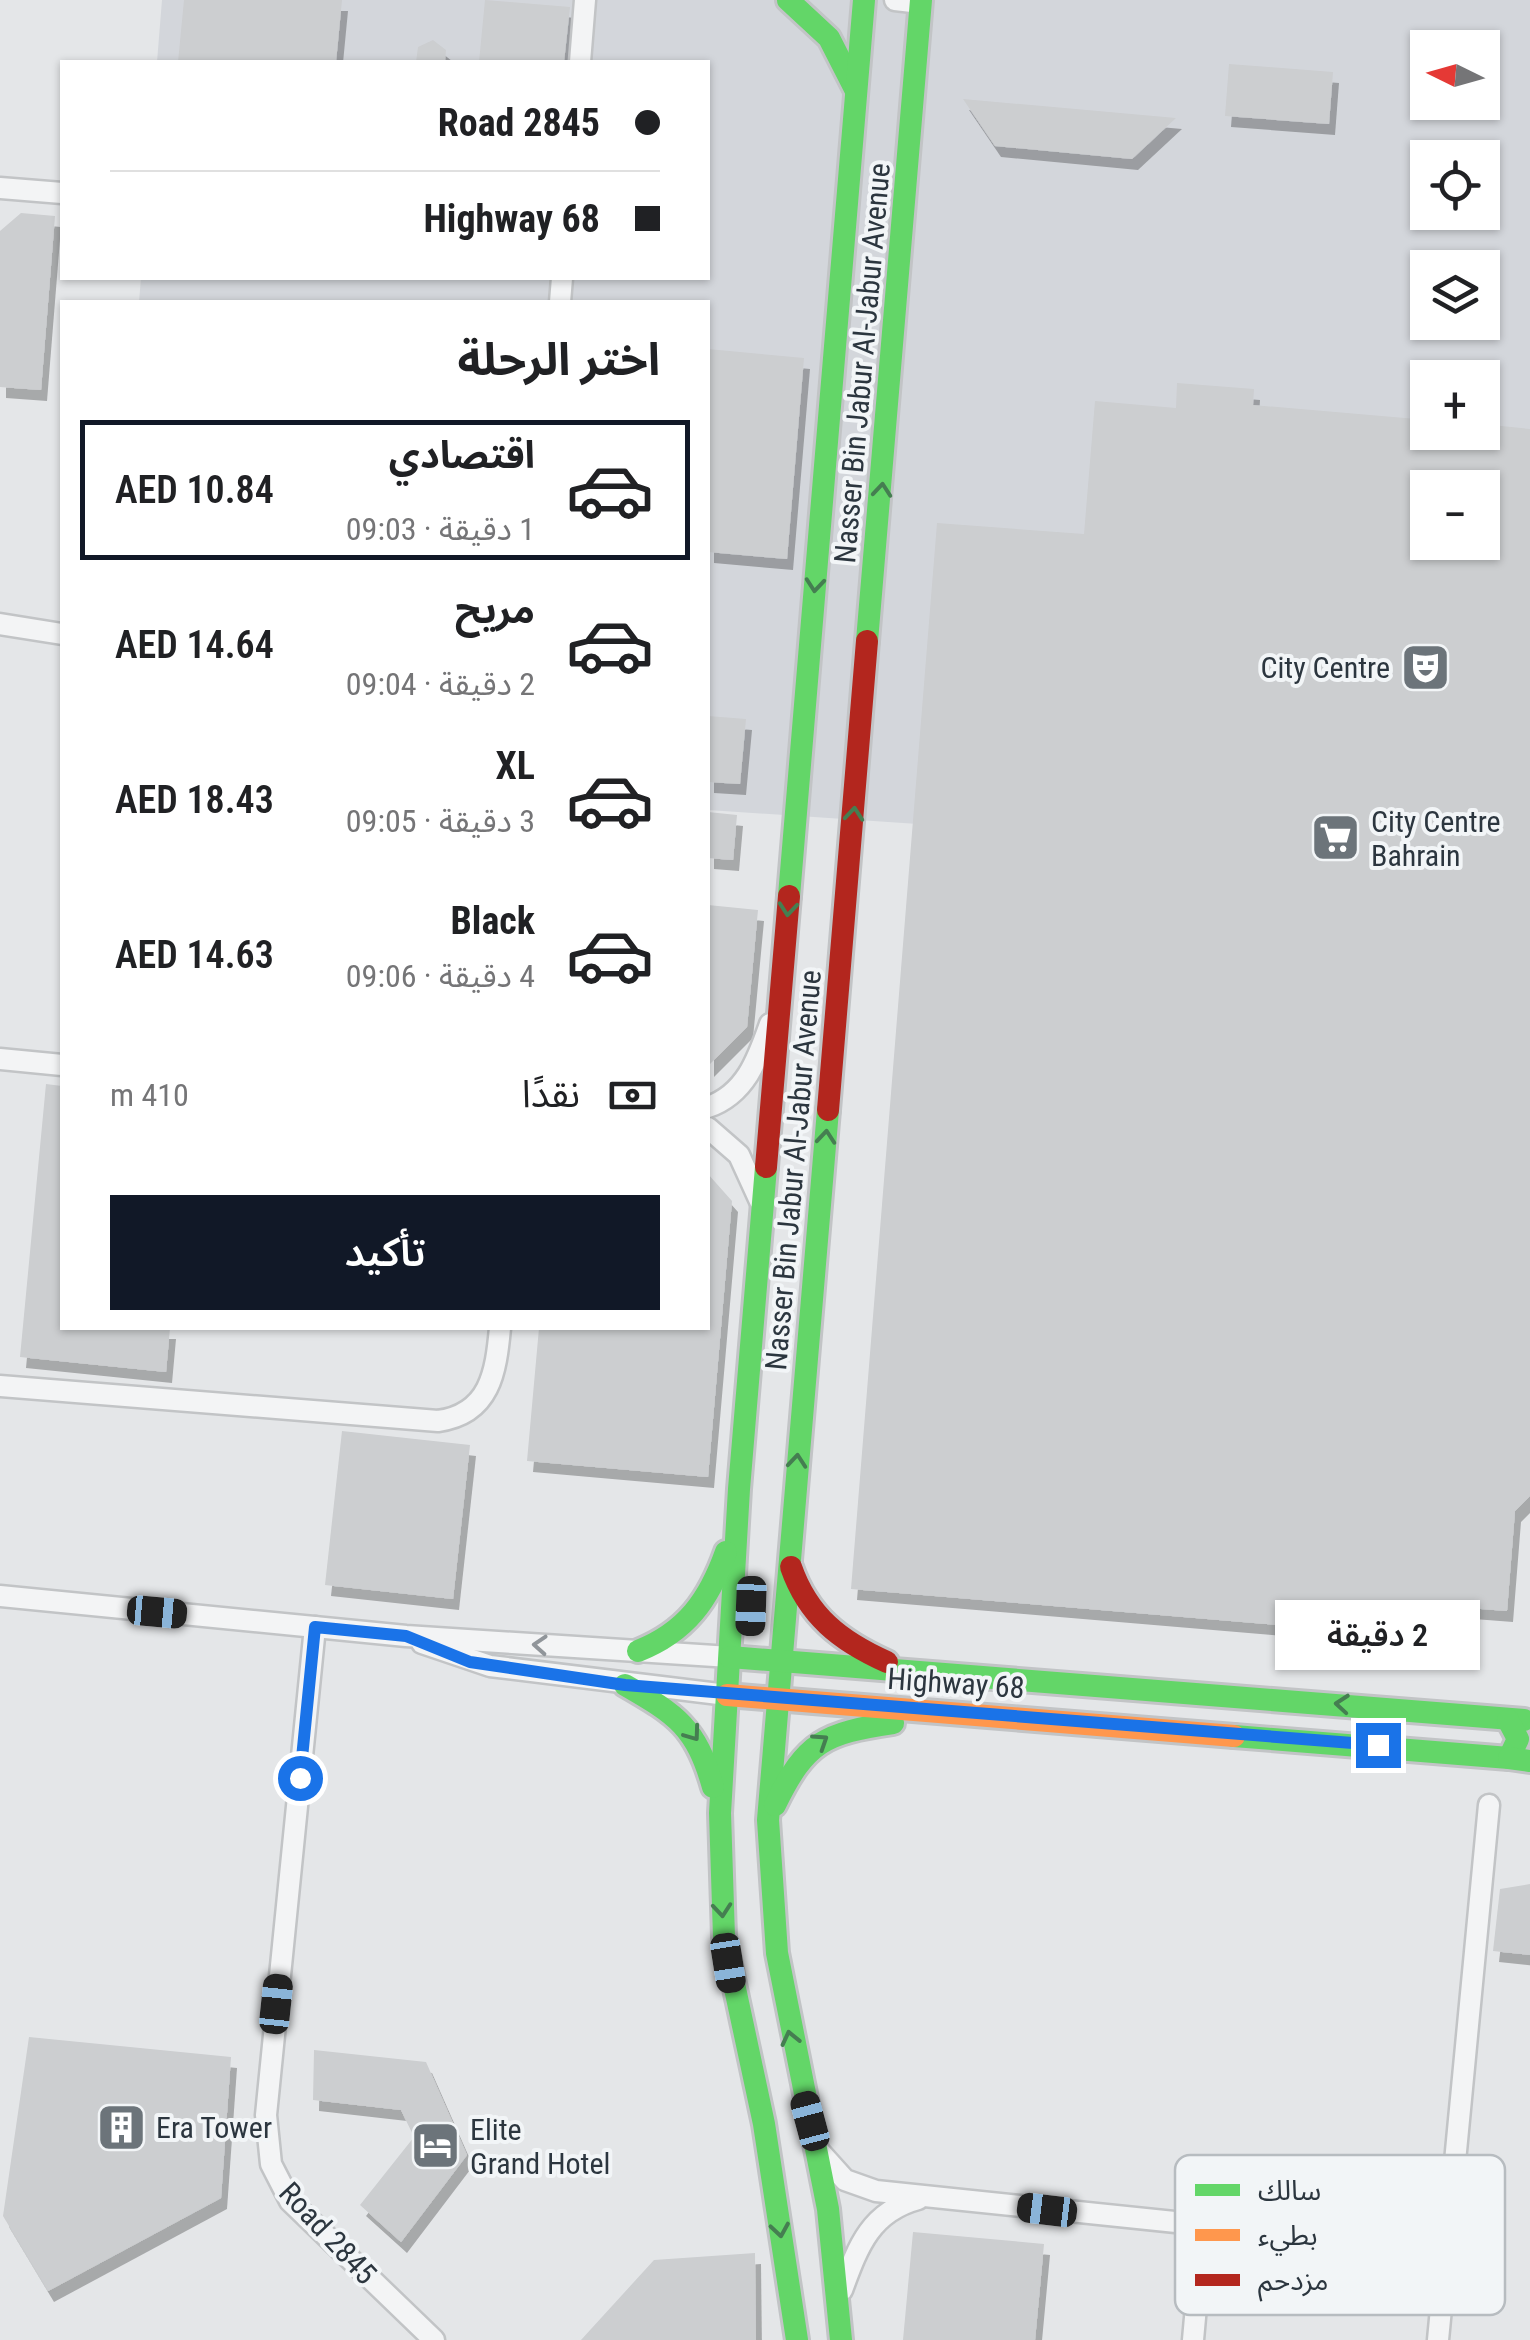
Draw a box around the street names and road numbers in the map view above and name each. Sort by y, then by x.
street label: Nasser Bin Jabur Al-Jabur Avenue [827,161,897,565]
street label: Nasser Bin Jabur Al-Jabur Avenue [758,968,828,1372]
street label: Highway 68 [886,1661,1026,1705]
street label: Road 2845 [272,2175,384,2291]

